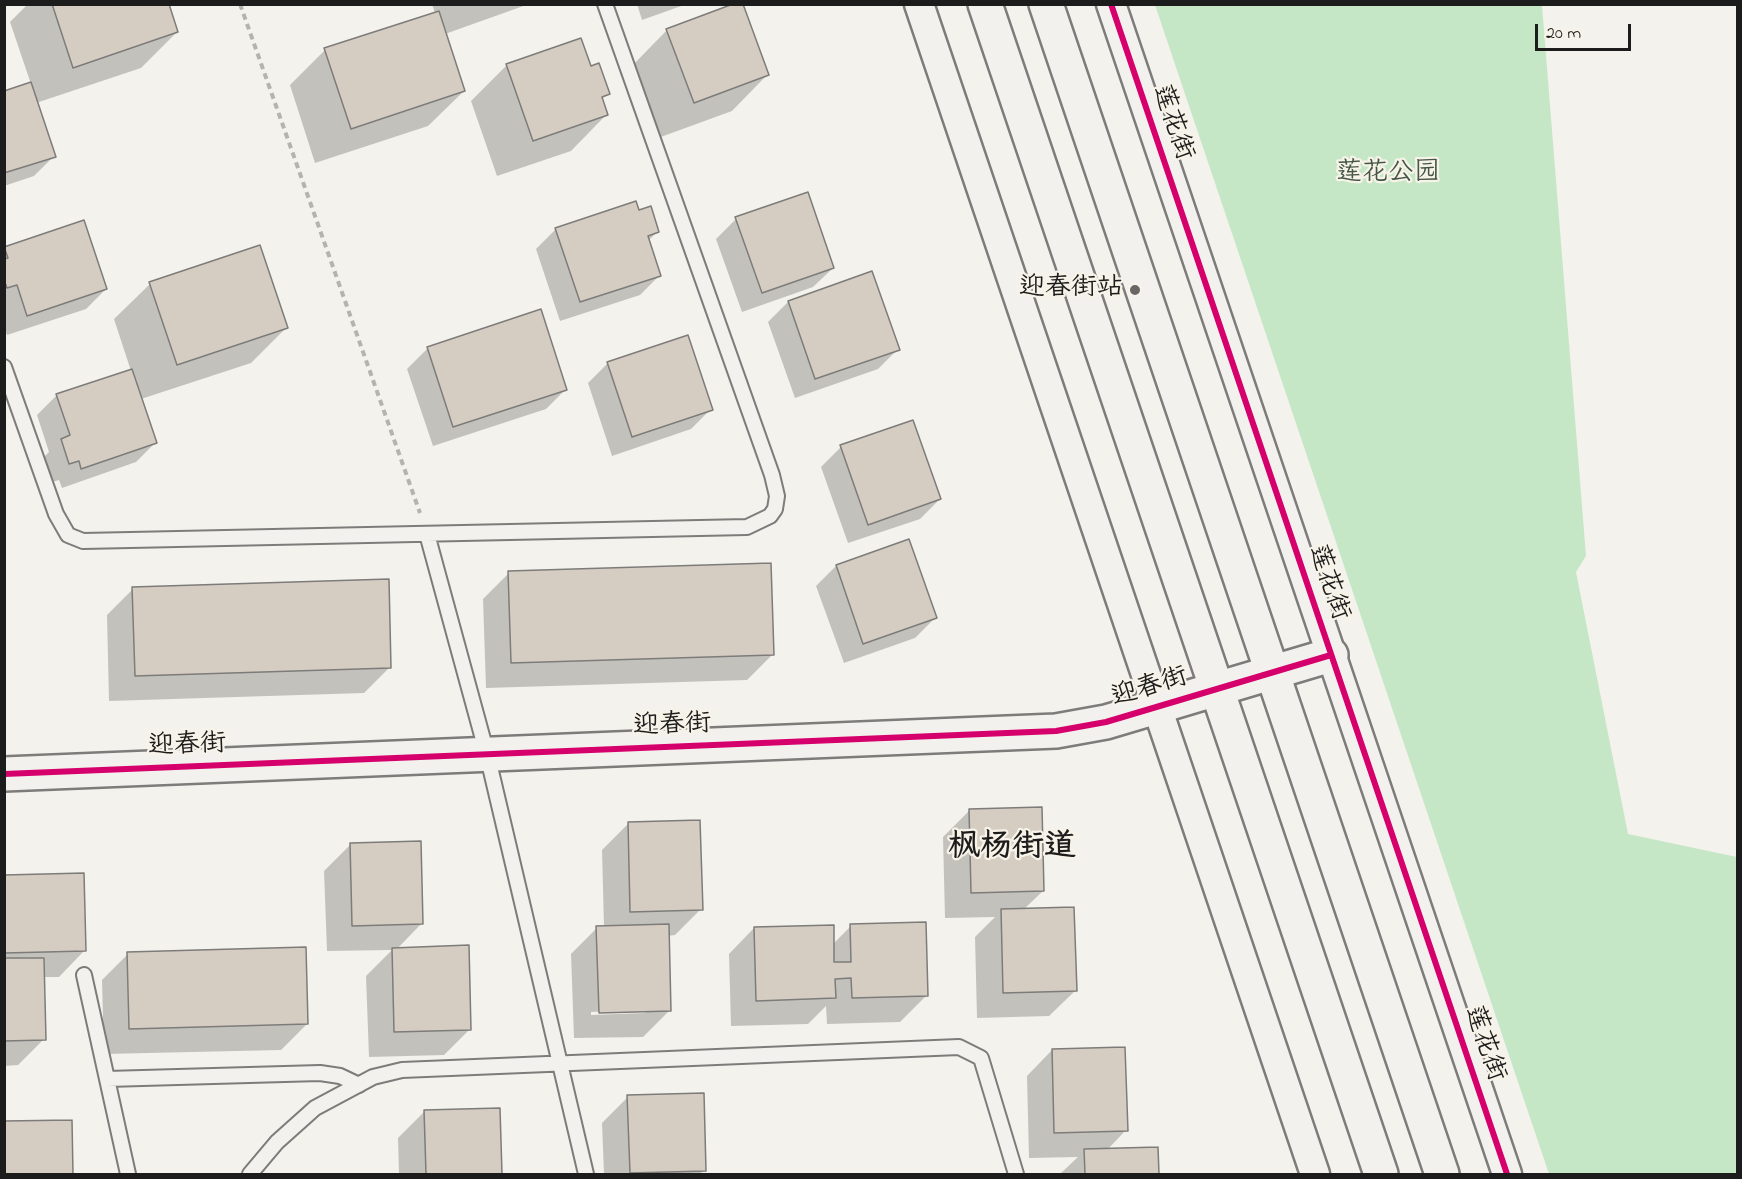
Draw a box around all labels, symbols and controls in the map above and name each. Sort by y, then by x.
scale bar [1538,12,1634,50]
text: 20 m [1546,21,1581,47]
street label: 莲花街 [1144,81,1198,165]
park label: 莲花公园 [1336,159,1440,191]
place label: 迎春街站 [1019,274,1123,306]
marker: 迎春街站 [1128,283,1142,297]
street label: 莲花街 [1300,541,1354,625]
street label: 迎春街 [1108,663,1192,715]
street label: 迎春街 [632,710,712,744]
street label: 迎春街 [147,730,227,764]
district label: 枫杨街道 [948,831,1076,869]
street label: 莲花街 [1456,1002,1510,1086]

